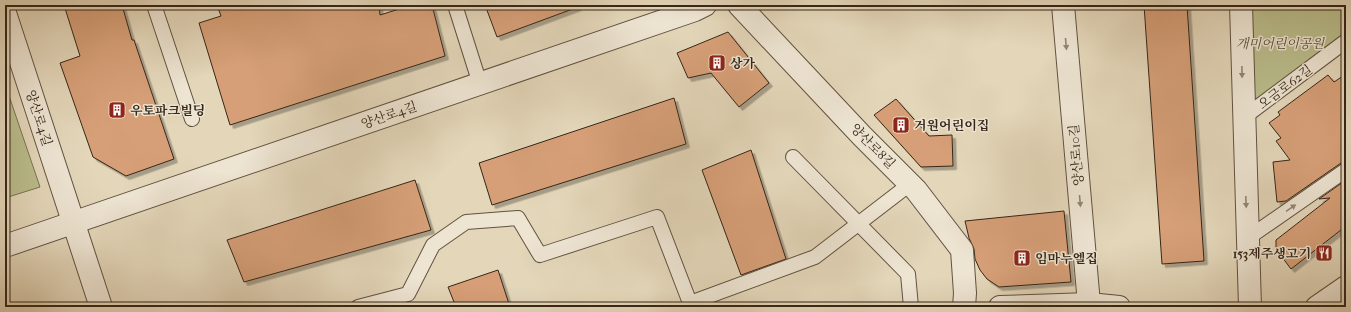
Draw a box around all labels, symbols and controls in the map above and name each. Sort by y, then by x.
park label: 개미어린이공원 [1236,36,1325,51]
one-way arrow [1063,38,1070,50]
building icon: 상가 [707,53,727,73]
place label: 상가 [730,56,756,71]
street label: 오금로62길 [1255,62,1315,112]
one-way arrow [1239,66,1245,79]
street label: 양산로4길 [23,88,55,148]
street label: 양산로4길 [359,98,419,132]
building icon: 우토파크빌딩 [107,100,127,120]
place label: 우토파크빌딩 [130,103,205,118]
building icon: 거원어린이집 [891,115,911,135]
place label: 거원어린이집 [914,118,989,133]
street label: 양산로8길 [848,121,898,171]
street label: 양산로10길 [1066,123,1086,187]
one-way arrow [1076,195,1083,207]
one-way arrow [1243,196,1250,208]
one-way arrow [1286,204,1296,212]
restaurant icon: 153제주생고기 [1314,243,1334,263]
place label: 153제주생고기 [1233,246,1311,262]
building icon: 임마누엘집 [1012,248,1032,268]
place label: 임마누엘집 [1035,251,1098,266]

